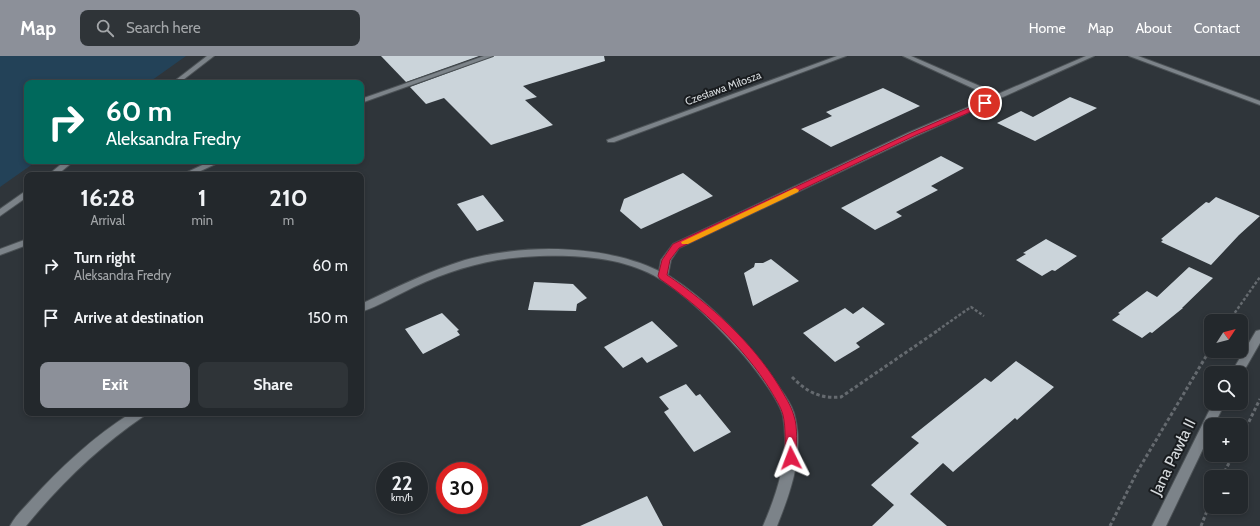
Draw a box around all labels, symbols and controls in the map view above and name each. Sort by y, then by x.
search box [80,10,360,46]
text: Map [20,17,56,40]
icon: search [94,17,116,39]
text: Search here [126,19,201,37]
text: Home [1029,19,1066,37]
text: Map [1088,19,1113,37]
text: About [1135,19,1172,37]
text: Contact [1194,19,1240,37]
street label: Czesława Miłosza [683,67,764,108]
pin [968,86,1002,120]
icon: arrive [974,92,996,114]
text: 60 m [106,94,172,128]
icon: right [40,96,92,148]
text: Aleksandra Fredry [106,128,241,150]
text: 16:28 [80,183,135,212]
text: 1 [198,183,207,212]
text: 210 [269,183,308,212]
text: Arrival [90,212,125,228]
text: min [191,212,213,228]
text: m [283,212,294,228]
text: Turn right [74,249,135,267]
icon: right [40,255,62,277]
text: 60 m [312,257,348,275]
text: Aleksandra Fredry [74,267,171,283]
icon: arrive [40,307,62,329]
text: Arrive at destination [74,309,204,327]
text: 150 m [308,309,348,327]
north arrow [1204,314,1248,358]
map controls [1204,314,1248,514]
button: Exit [40,362,190,408]
button: Share [198,362,348,408]
button: search [1204,366,1248,410]
street label: Jana Pawła II [1146,416,1200,499]
button: + [1204,418,1248,462]
position arrow [770,437,812,479]
speed limit sign: 30 [436,462,488,514]
button: − [1204,470,1248,514]
text: 22 [391,471,413,495]
text: km/h [391,491,413,504]

